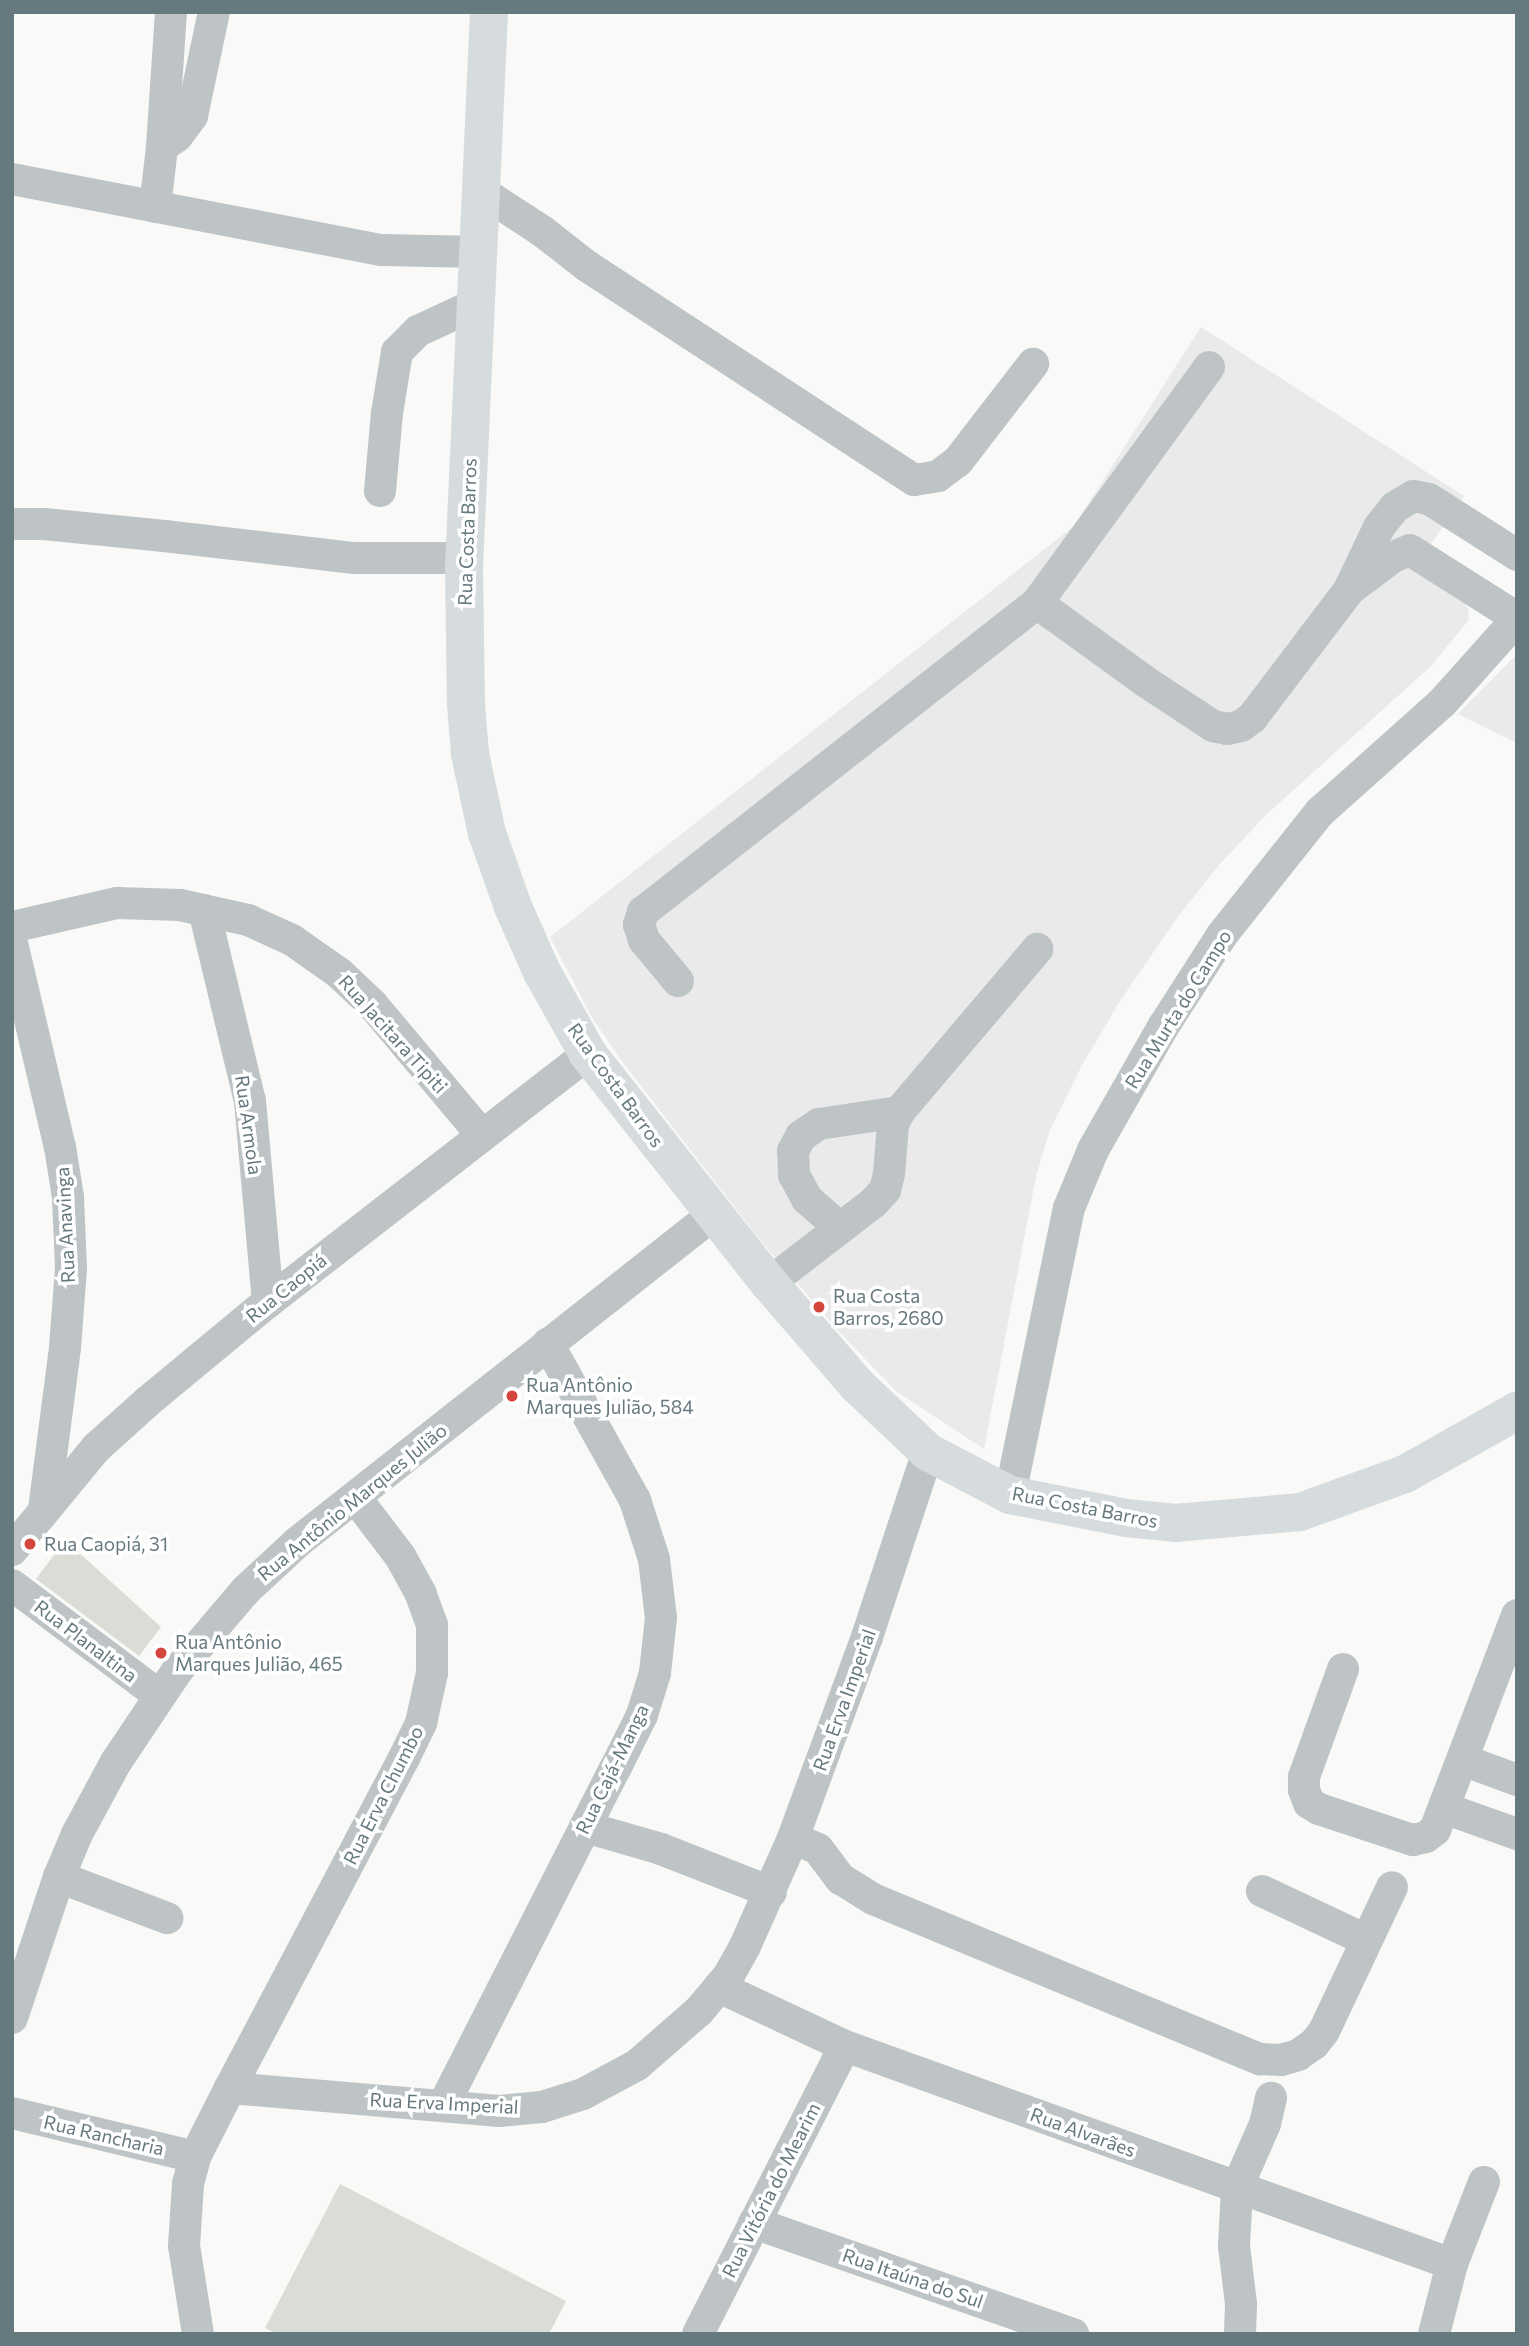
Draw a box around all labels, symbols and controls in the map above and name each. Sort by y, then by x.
street label: Rua Costa Barros [453,458,481,606]
street label: Rua Murta do Campo [1120,926,1236,1092]
street label: Rua Jacitara Tipiti [334,970,452,1098]
street label: Rua Costa Barros [563,1019,669,1151]
street label: Rua Armola [231,1074,267,1176]
street label: Rua Anavinga [51,1166,79,1284]
street label: Rua Caopiá [241,1249,331,1327]
place label: Rua Costa Barros, 2680 [833,1285,944,1329]
marker: Rua Costa Barros, 2680 [811,1299,827,1315]
place label: Rua Antônio Marques Julião, 584 [526,1374,694,1418]
marker: Rua Antônio Marques Julião, 584 [504,1388,520,1404]
street label: Rua Antônio Marques Julião [253,1419,451,1585]
street label: Rua Costa Barros [1010,1482,1160,1532]
place label: Rua Caopiá, 31 [44,1533,168,1555]
marker: Rua Caopiá, 31 [22,1536,38,1552]
street label: Rua Planaltina [30,1595,142,1687]
street label: Rua Erva Imperial [808,1626,880,1774]
place label: Rua Antônio Marques Julião, 465 [175,1631,343,1675]
marker: Rua Antônio Marques Julião, 465 [153,1645,169,1661]
street label: Rua Cajá-Manga [571,1700,653,1838]
street label: Rua Erva Chumbo [338,1722,428,1868]
street label: Rua Erva Imperial [369,2088,519,2118]
street label: Rua Vitória do Mearim [717,2099,825,2281]
street label: Rua Alvarães [1027,2102,1139,2162]
street label: Rua Rancharia [42,2110,166,2160]
street label: Rua Itaúna do Sul [840,2243,986,2313]

